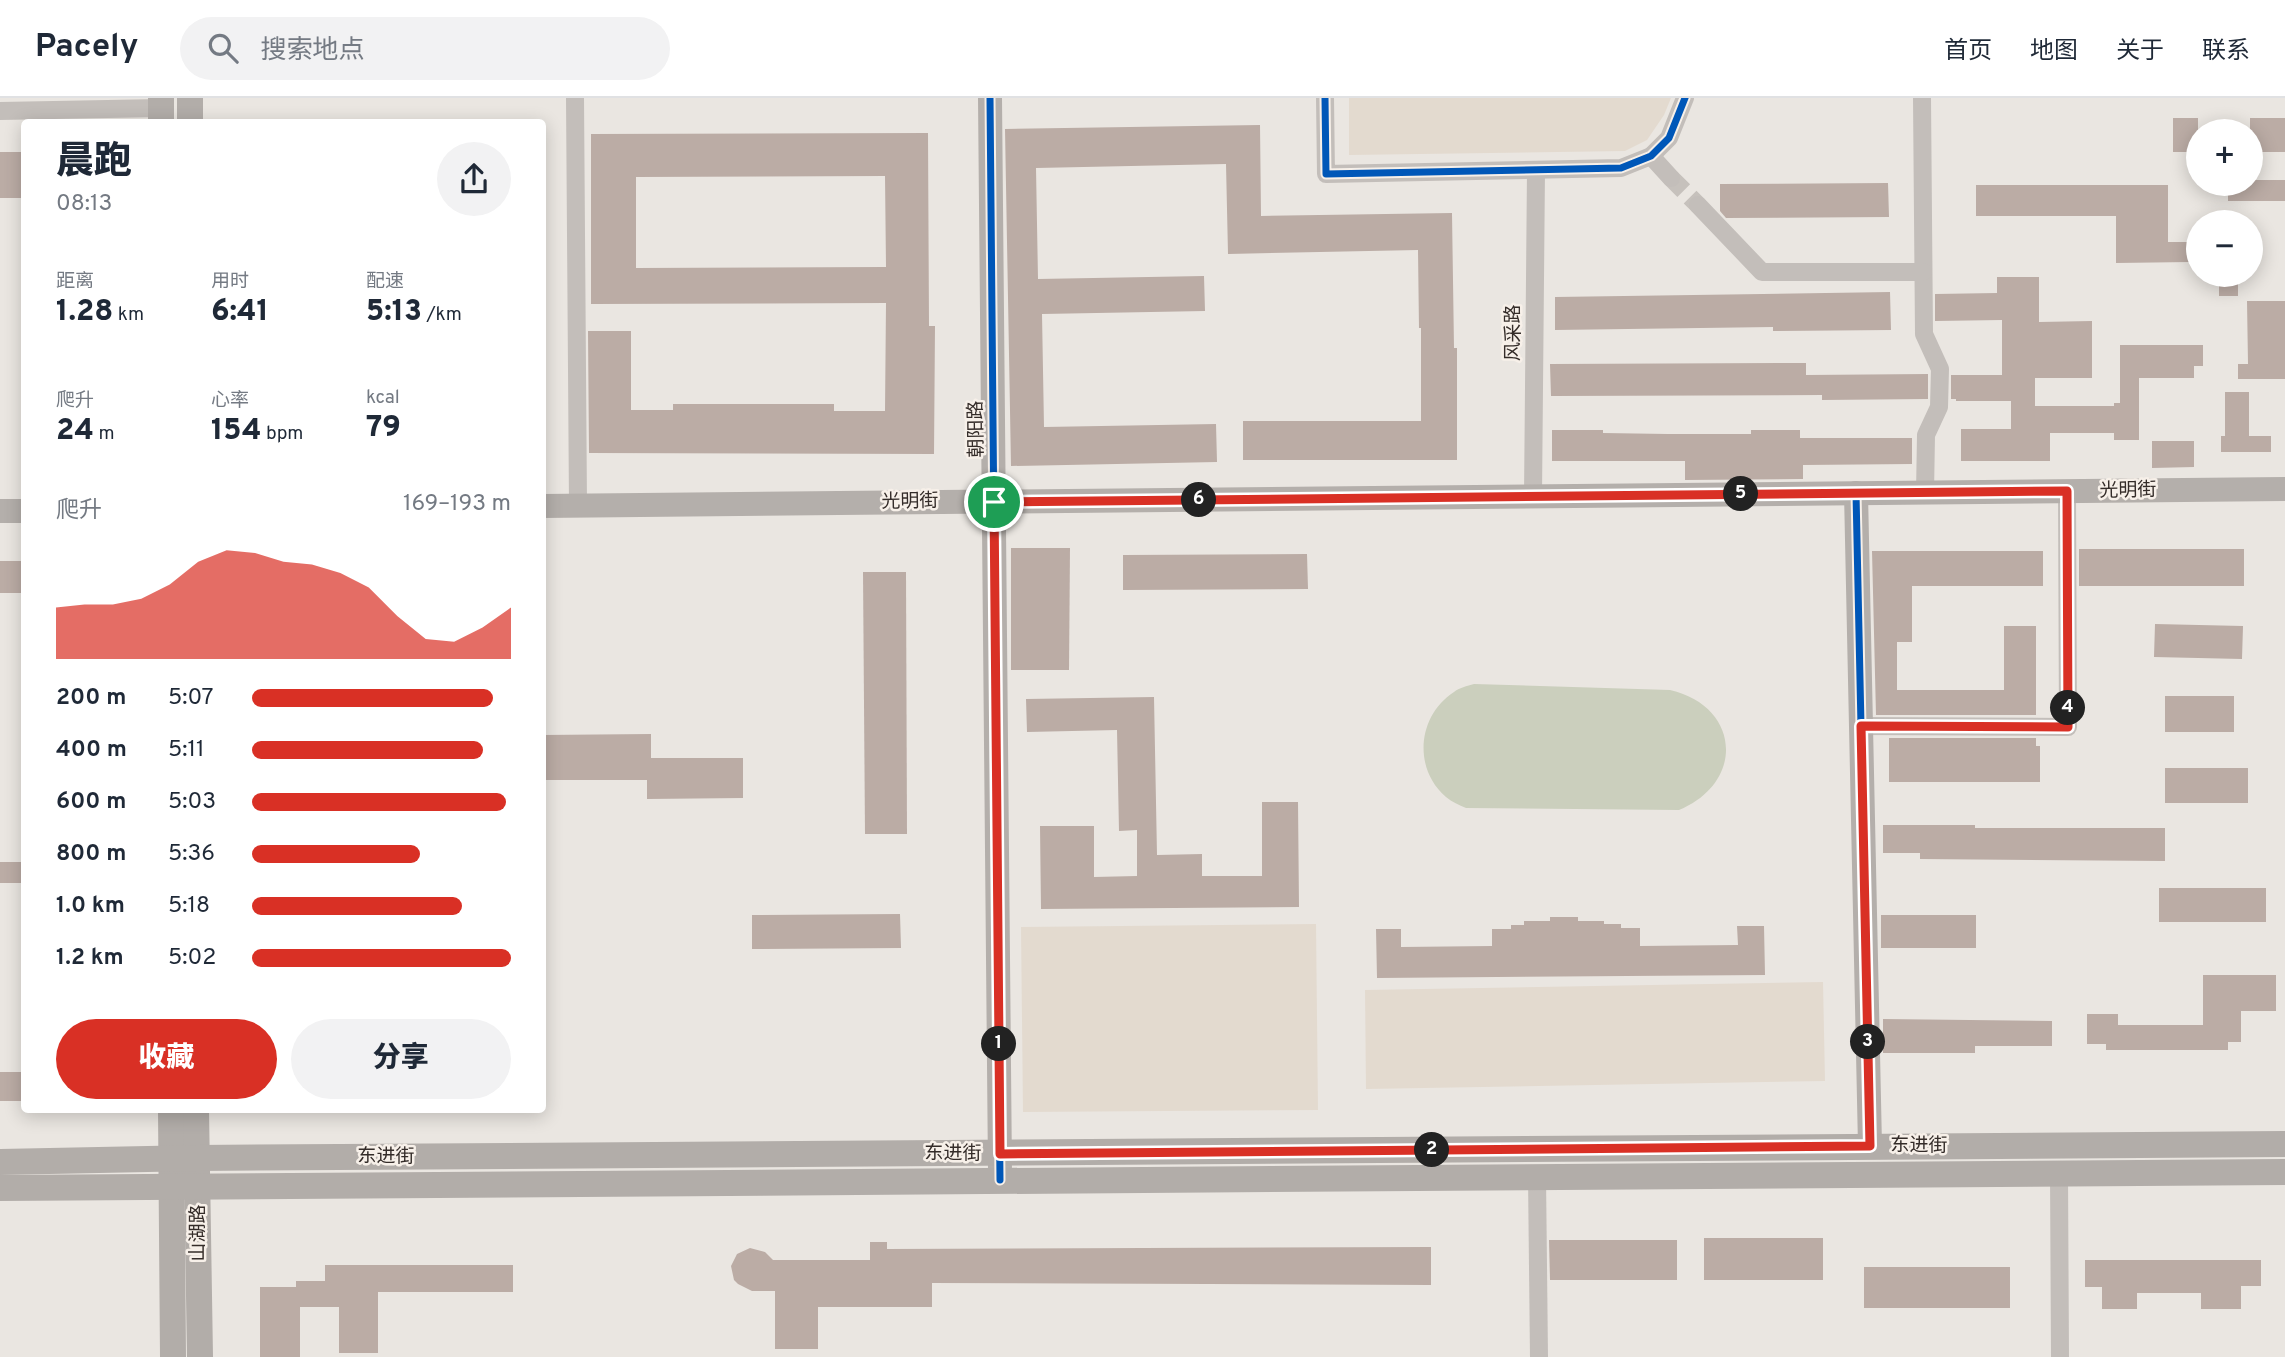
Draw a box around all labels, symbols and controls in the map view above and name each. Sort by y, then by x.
search box [180,17,670,80]
text: Pacely [35,27,138,69]
icon: search [204,29,242,67]
text: 搜索地点 [260,35,364,68]
text: 首页 [1944,37,1992,67]
text: 地图 [2030,37,2078,67]
text: 关于 [2116,37,2164,67]
text: 联系 [2202,37,2250,67]
map controls [2186,119,2263,287]
button: + [2186,119,2263,196]
text: 晨跑 [56,139,132,188]
button: share [437,142,511,216]
text: 08:13 [56,190,112,219]
button: − [2186,210,2263,287]
text: 距离 [56,270,94,294]
text: 用时 [211,270,249,294]
text: 配速 [366,270,404,294]
text: 1.28 [56,294,113,331]
text: 6:41 [211,294,269,331]
text: 5:13 [366,294,422,331]
text: km [113,303,144,327]
text: /km [422,303,462,327]
street label: 风采路 [1502,304,1526,362]
text: kcal [366,386,400,410]
text: 爬升 [56,389,94,413]
text: 心率 [211,389,249,413]
street label: 朝阳路 [965,400,989,458]
text: 79 [366,410,401,447]
text: 24 [56,413,94,450]
text: 154 [211,413,262,450]
text: m [94,422,115,446]
text: bpm [262,422,303,446]
pin [964,472,1024,532]
pin: 5 [1724,476,1758,512]
street label: 光明街 [2099,479,2157,503]
text: 5 [1735,481,1746,505]
pin: 6 [1182,482,1216,518]
icon: arrive [975,483,1013,521]
text: 6 [1193,487,1204,511]
text: 169–193 m [403,490,511,519]
street label: 光明街 [881,490,939,514]
text: 爬升 [56,497,102,526]
text: 200 m [56,684,126,713]
text: 5:07 [168,684,214,713]
pin: 4 [2050,690,2086,726]
text: 4 [2061,695,2074,719]
text: 400 m [56,736,127,765]
text: 5:11 [168,736,205,765]
text: 600 m [56,788,126,817]
text: 5:03 [168,788,216,817]
text: 800 m [56,840,126,869]
text: 5:36 [168,840,215,869]
text: 1.0 km [56,892,125,921]
text: 5:18 [168,892,210,921]
text: 1.2 km [56,944,124,973]
text: 5:02 [168,944,216,973]
button: 收藏 [56,1019,277,1099]
button: 分享 [291,1019,511,1099]
pin: 3 [1850,1024,1885,1060]
pin: 1 [982,1026,1016,1062]
text: 3 [1862,1029,1873,1053]
text: 1 [995,1031,1002,1055]
pin: 2 [1414,1132,1450,1168]
street label: 东进街 [1890,1134,1948,1158]
text: 2 [1426,1137,1437,1161]
street label: 东进街 [924,1142,982,1166]
street label: 东进街 [357,1145,415,1169]
street label: 山湖路 [187,1204,211,1262]

